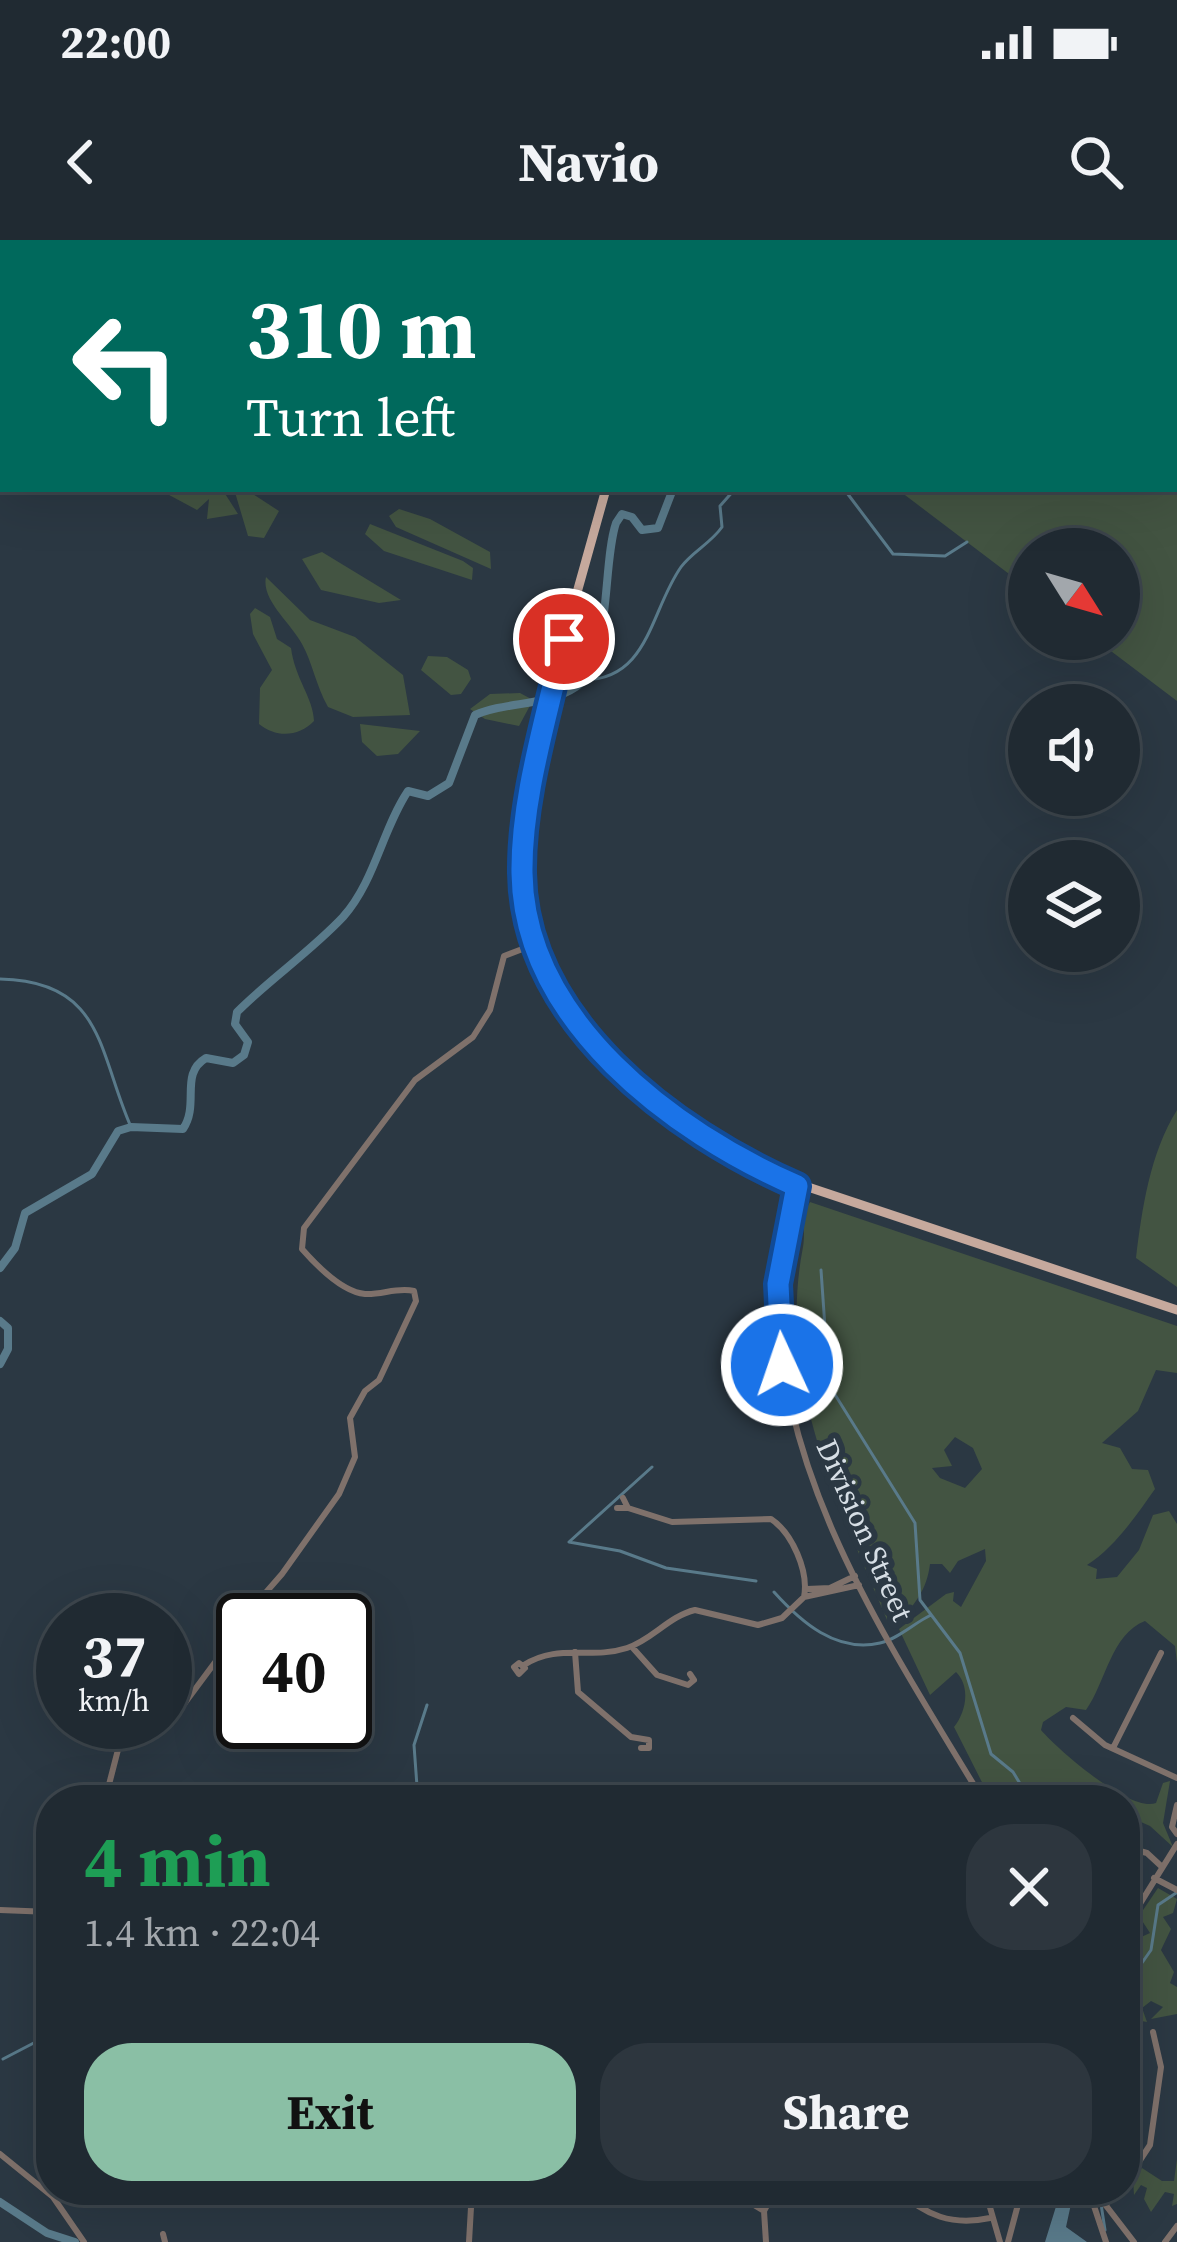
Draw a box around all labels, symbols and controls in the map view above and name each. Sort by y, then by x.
text: 22:00 [60,11,171,73]
text: Navio [518,125,659,199]
icon: back [48,129,114,195]
icon: search [1063,129,1129,195]
text: 310 m [246,271,477,386]
icon: left [48,288,204,444]
text: Turn left [246,380,455,454]
north arrow [1008,528,1140,660]
map controls [1008,528,1140,972]
pin [513,588,615,690]
icon: arrive [531,606,597,672]
button: sound [1008,684,1140,816]
button: layers [1008,840,1140,972]
position arrow [719,1302,845,1428]
street label: Division Street [807,1433,923,1628]
speed limit sign: 40 [216,1593,372,1749]
text: 37 [81,1615,147,1697]
text: km/h [78,1680,150,1721]
text: 4 min [84,1811,271,1910]
button: close [966,1824,1092,1950]
text: 1.4 km · 22:04 [84,1906,320,1959]
button: Exit [84,2043,576,2181]
button: Share [600,2043,1092,2181]

